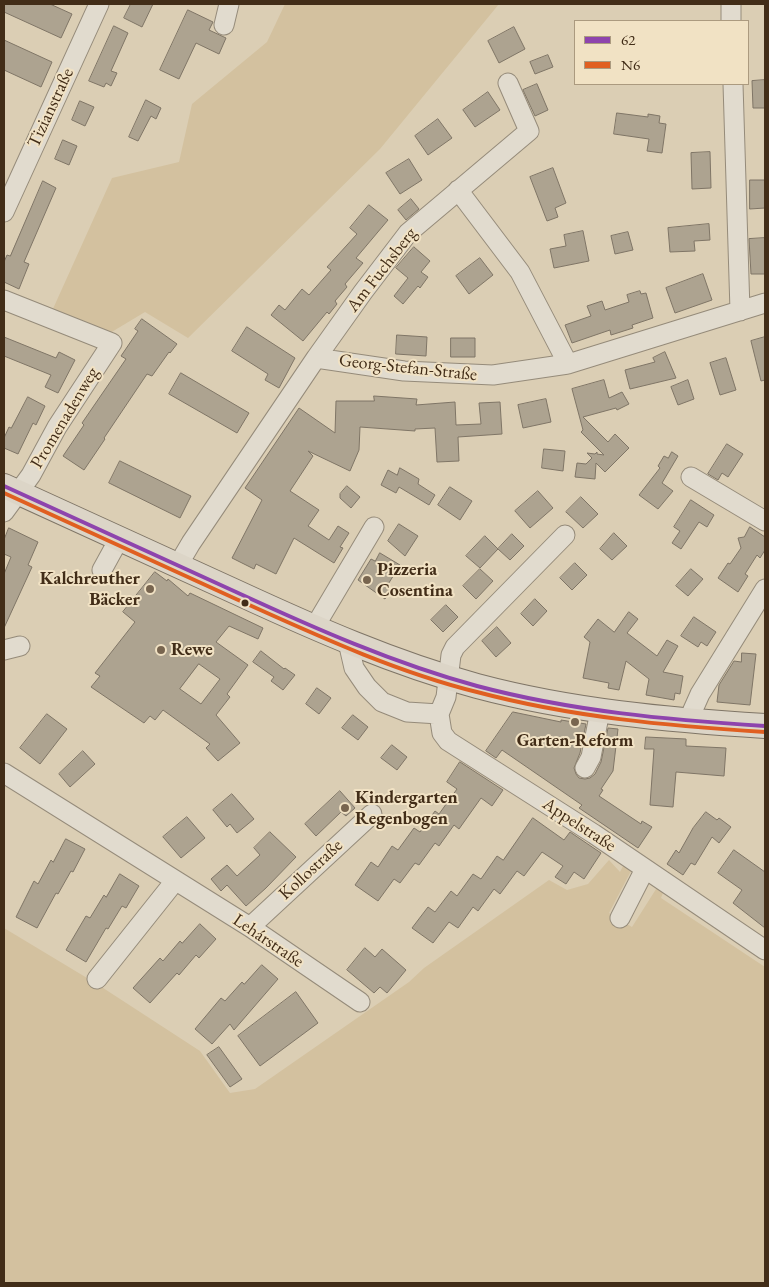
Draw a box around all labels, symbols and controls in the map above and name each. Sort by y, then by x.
legend [574,20,749,85]
text: 62 [621,30,635,49]
text: N6 [621,55,640,74]
street label: Tizianstraße [23,65,79,151]
street label: Am Fuchsberg [342,223,422,317]
street label: Georg-Stefan-Straße [338,350,478,386]
street label: Promenadenweg [26,363,104,473]
place label: Pizzeria Cosentina [377,559,453,602]
place label: Kalchreuther Bäcker [40,568,140,610]
marker: Pizzeria Cosentina [361,574,373,586]
marker: Kalchreuther Bäcker [144,583,156,595]
unlabelled marker [240,598,250,608]
place label: Rewe [171,639,213,661]
marker: Rewe [155,644,167,656]
marker: Garten-Reform [569,716,581,728]
place label: Garten-Reform [517,730,633,752]
place label: Kindergarten Regenbogen [355,787,458,830]
street label: Appelstraße [538,793,620,857]
marker: Kindergarten Regenbogen [339,802,351,814]
street label: Kollostraße [275,835,347,905]
street label: Lehárstraße [228,909,308,973]

